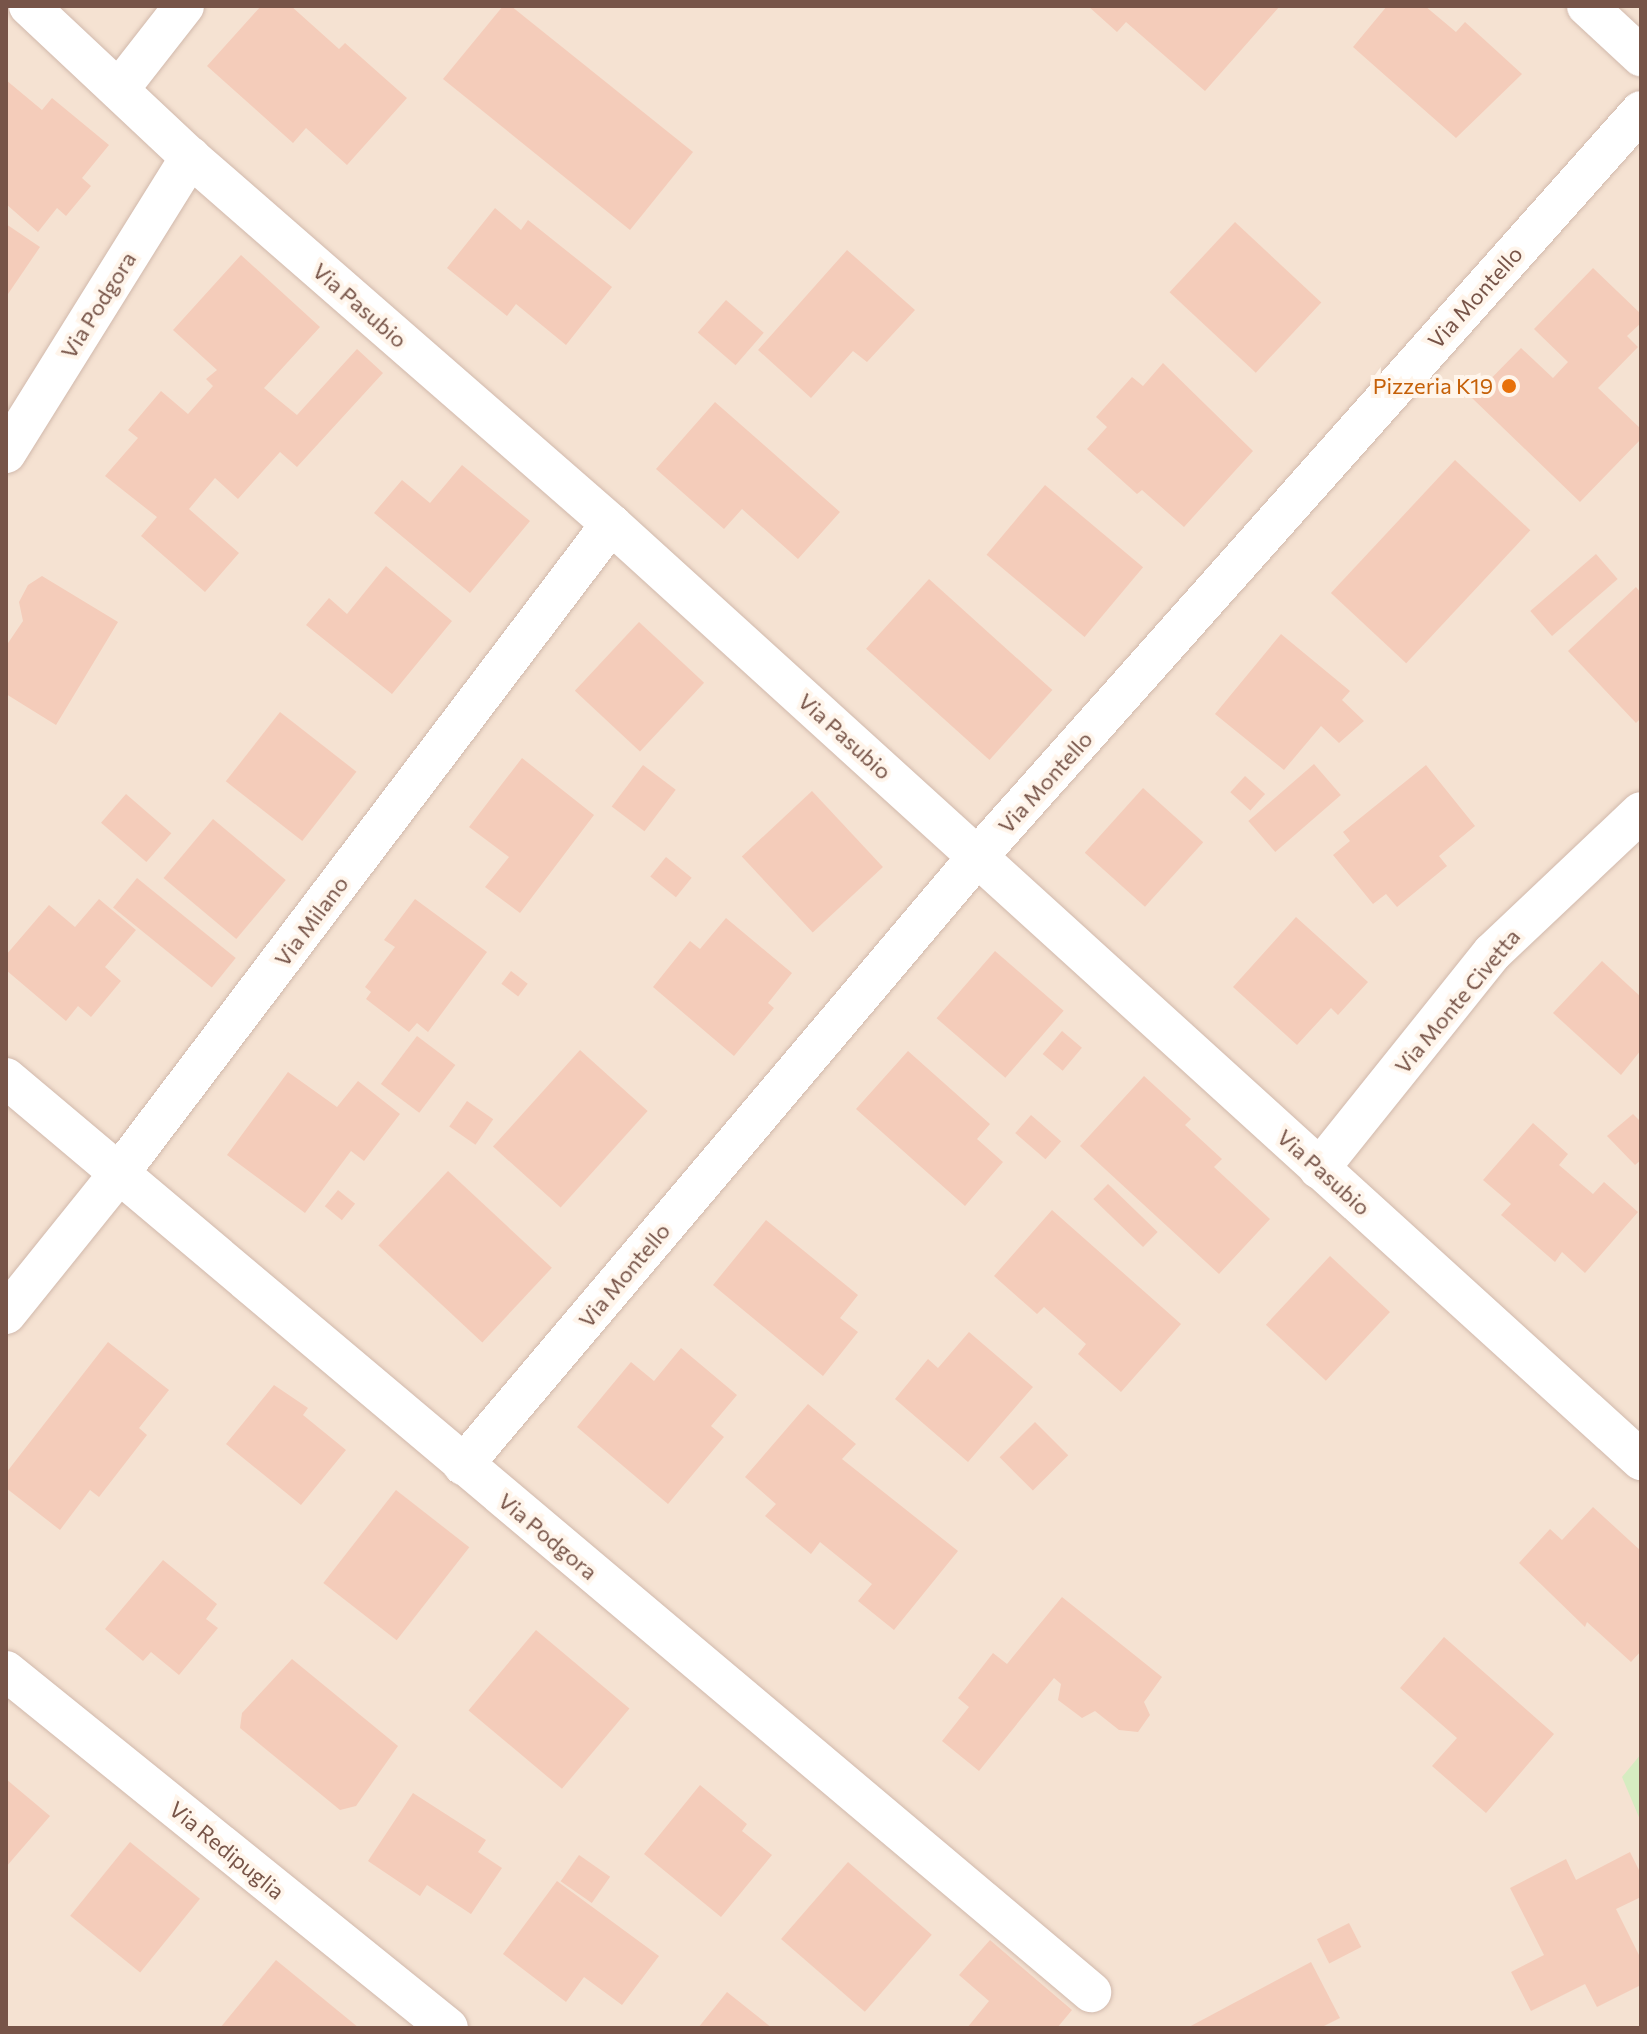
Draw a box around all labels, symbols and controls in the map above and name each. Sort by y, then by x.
street label: Via Montello [1422,241,1528,353]
street label: Via Podgora [55,247,141,363]
street label: Via Pasubio [308,257,412,353]
place label: Pizzeria K19 [1373,373,1493,399]
marker: Pizzeria K19 [1500,377,1518,395]
street label: Via Pasubio [793,687,897,785]
street label: Via Montello [992,726,1098,838]
street label: Via Milano [269,871,353,971]
street label: Via Monte Civetta [1389,923,1525,1079]
street label: Via Pasubio [1272,1123,1376,1221]
street label: Via Montello [573,1217,675,1333]
street label: Via Podgora [493,1487,603,1585]
street label: Via Redipuglia [164,1796,290,1904]

